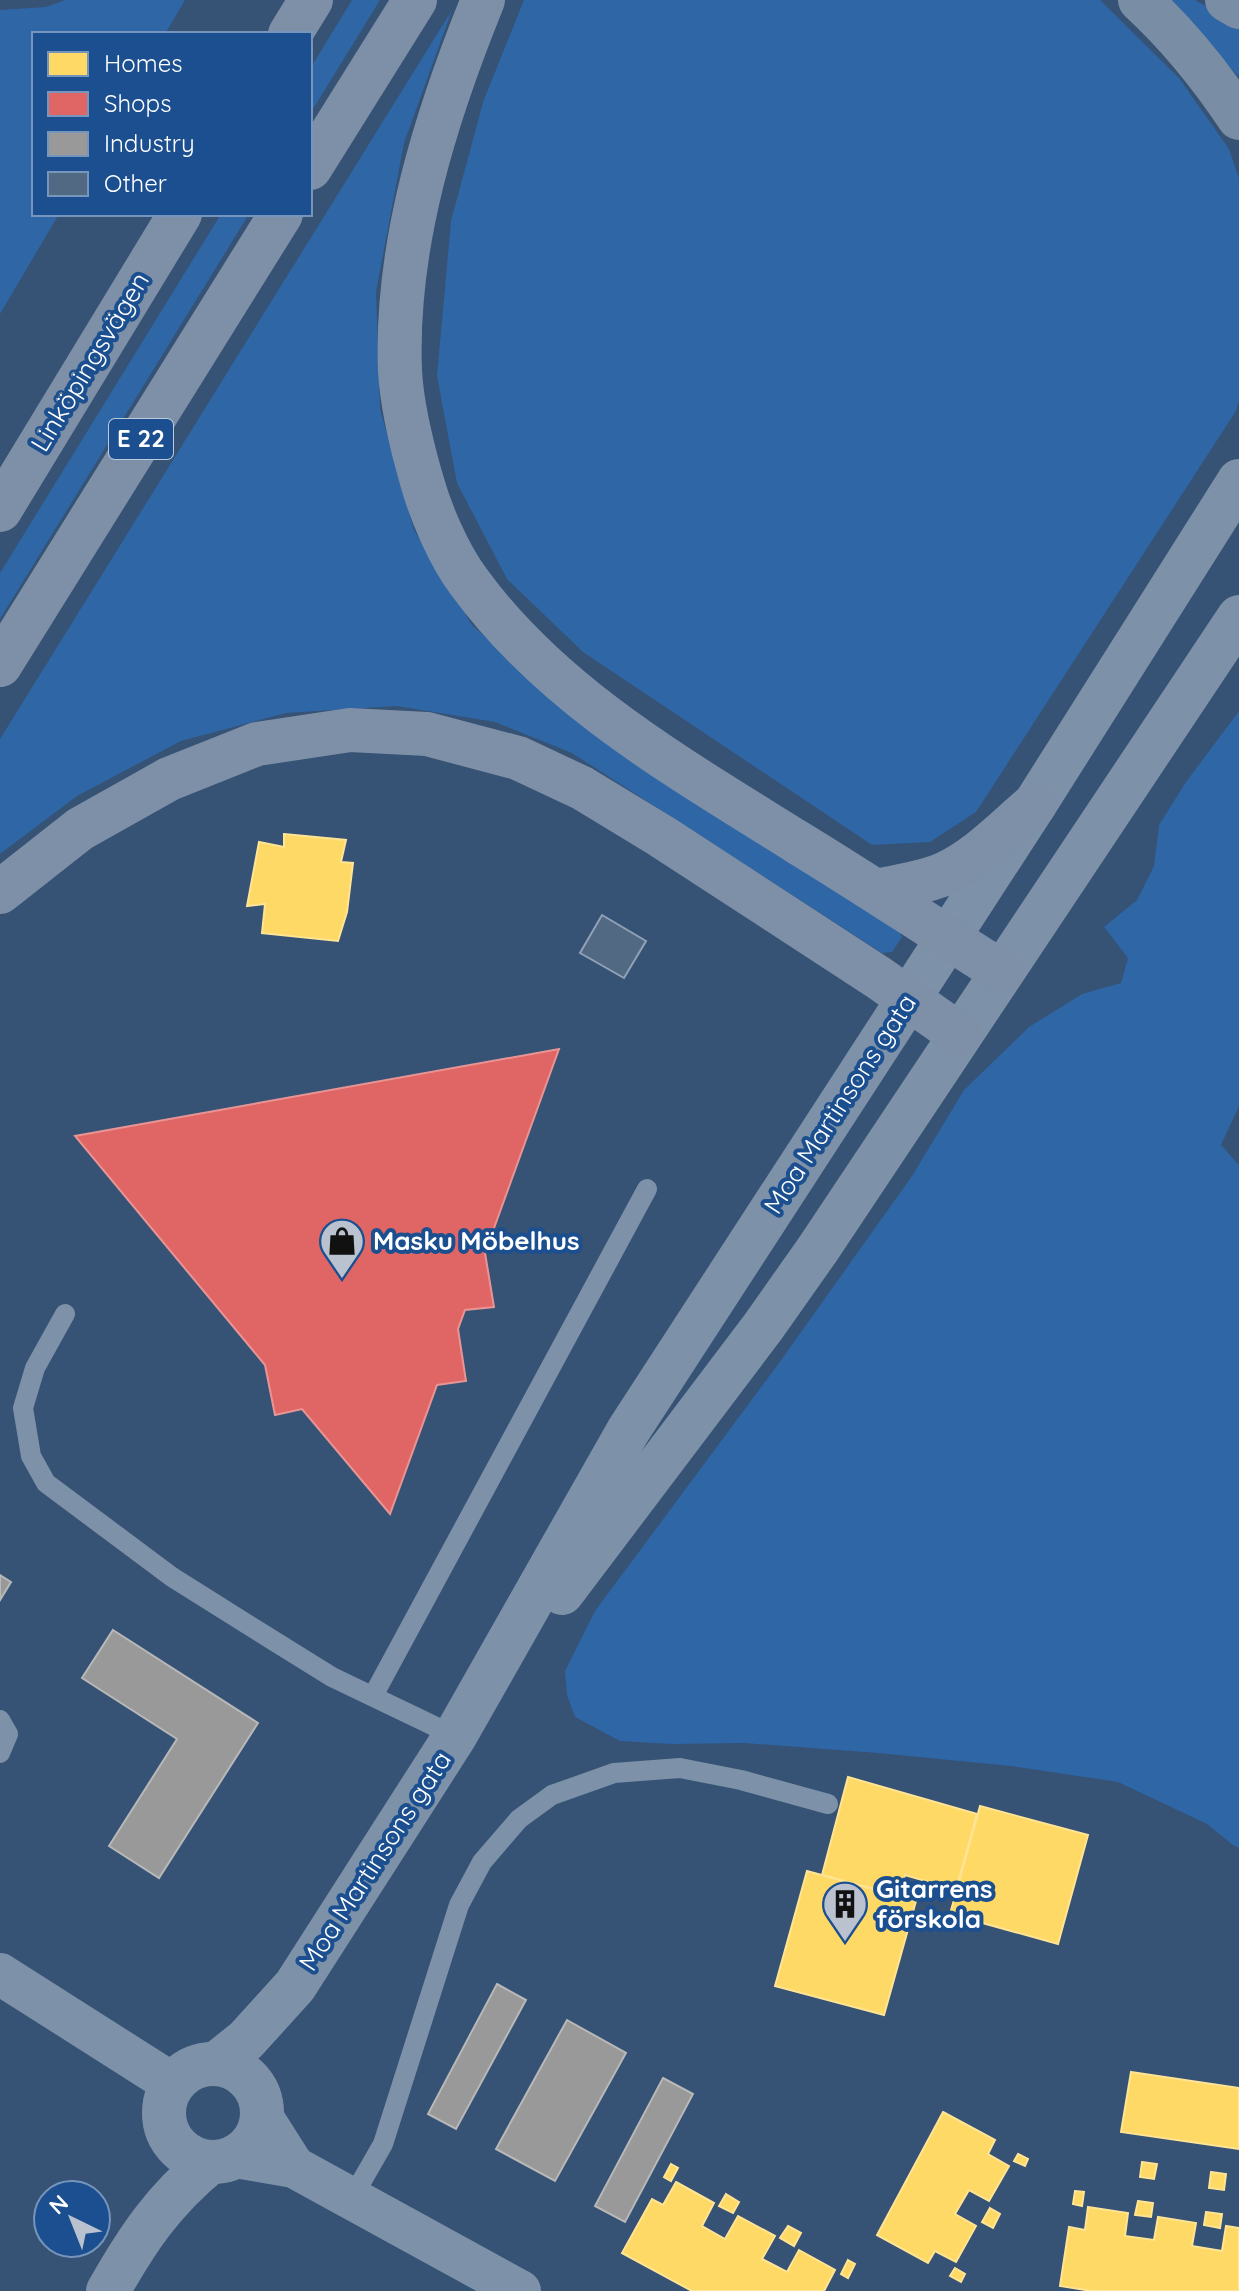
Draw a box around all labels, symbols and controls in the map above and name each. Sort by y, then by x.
legend [32,32,312,216]
text: Homes [104,48,182,78]
text: Shops [104,88,171,118]
text: Industry [104,128,195,158]
text: Other [104,168,167,198]
street label: Linköpingsvägen [23,266,156,457]
road number: E 22 [109,419,173,459]
street label: Moa Martinsons gata [756,988,923,1220]
shop icon: Masku Möbelhus [318,1217,366,1280]
place label: Masku Möbelhus [373,1224,580,1257]
street label: Moa Martinsons gata [291,1745,458,1977]
place label: Gitarrens förskola [876,1872,993,1935]
building icon: Gitarrens förskola [821,1880,869,1943]
north arrow [32,2179,112,2259]
text: N [43,2189,74,2220]

